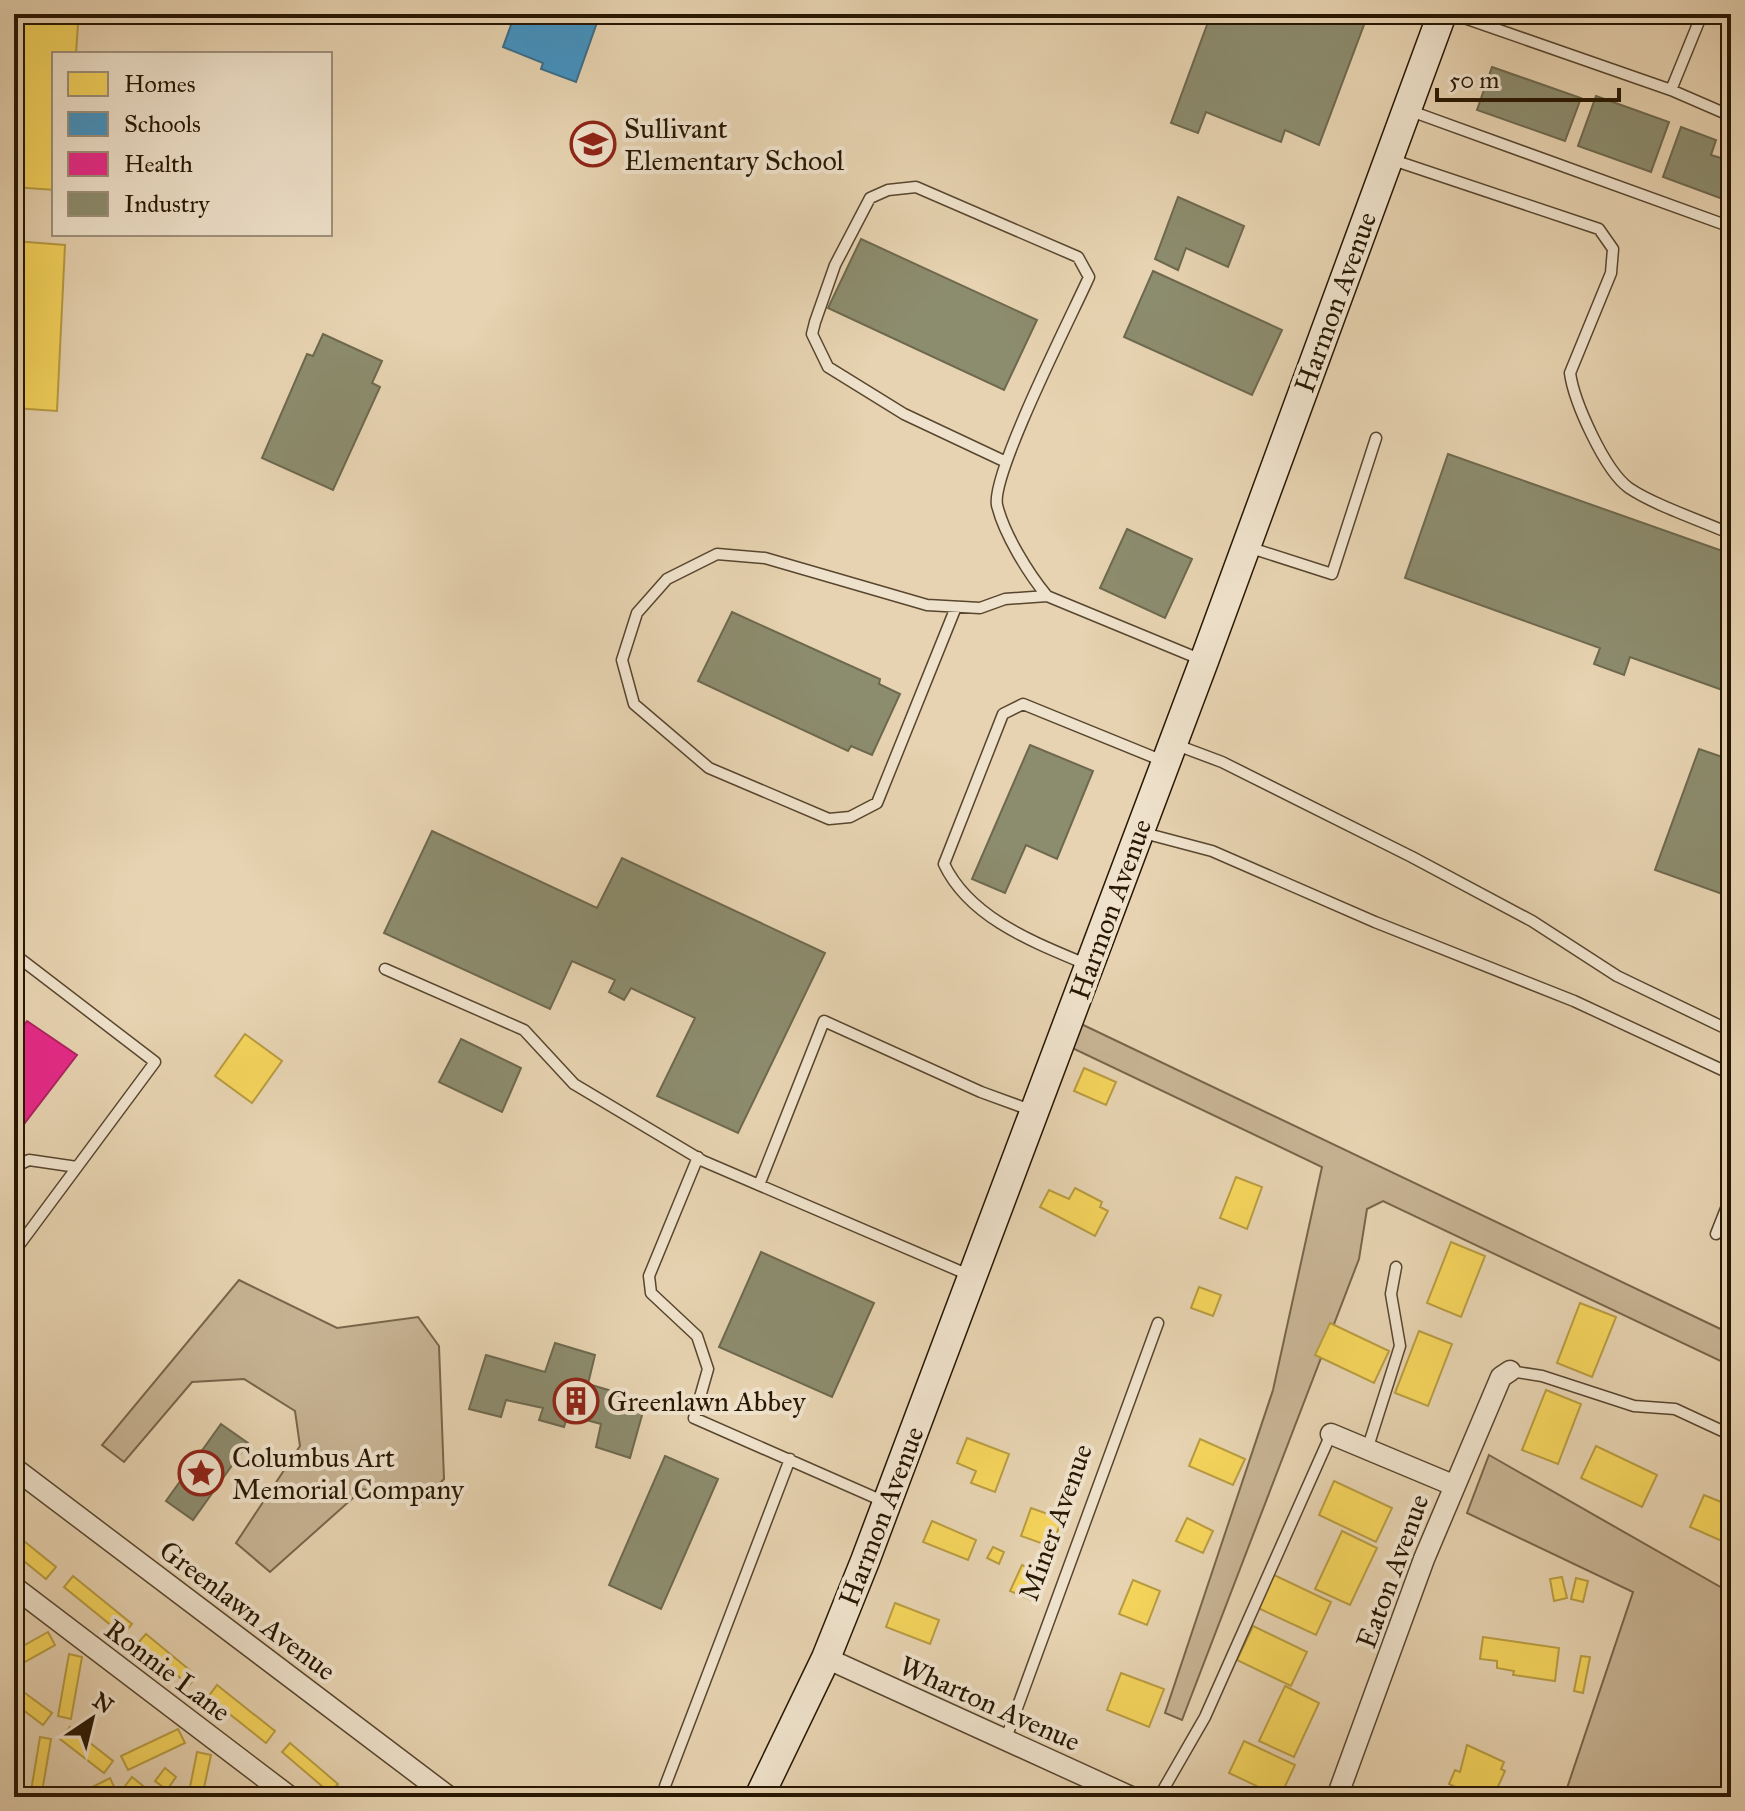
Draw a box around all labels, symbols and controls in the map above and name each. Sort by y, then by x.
legend [52,52,332,236]
scale bar [1437,52,1619,102]
text: 50 m [1449,65,1499,95]
text: Homes [124,69,196,99]
text: Schools [124,109,201,139]
place label: Sullivant Elementary School [624,111,845,178]
school or university icon: Sullivant Elementary School [569,120,617,168]
text: Health [124,149,193,179]
text: Industry [124,189,210,219]
street label: Harmon Avenue [1287,207,1384,397]
street label: Harmon Avenue [1062,814,1159,1004]
building icon: Greenlawn Abbey [552,1377,600,1425]
place label: Greenlawn Abbey [607,1384,807,1419]
street label: Harmon Avenue [831,1421,932,1611]
street label: Miner Avenue [1011,1439,1100,1605]
place label: Columbus Art Memorial Company [232,1440,465,1507]
place icon: Columbus Art Memorial Company [177,1449,225,1497]
street label: Eaton Avenue [1348,1489,1437,1653]
street label: Greenlawn Avenue [152,1533,343,1688]
street label: Ronnie Lane [98,1612,238,1729]
street label: Wharton Avenue [894,1648,1086,1759]
north arrow [52,1679,132,1759]
text: N [88,1687,119,1720]

